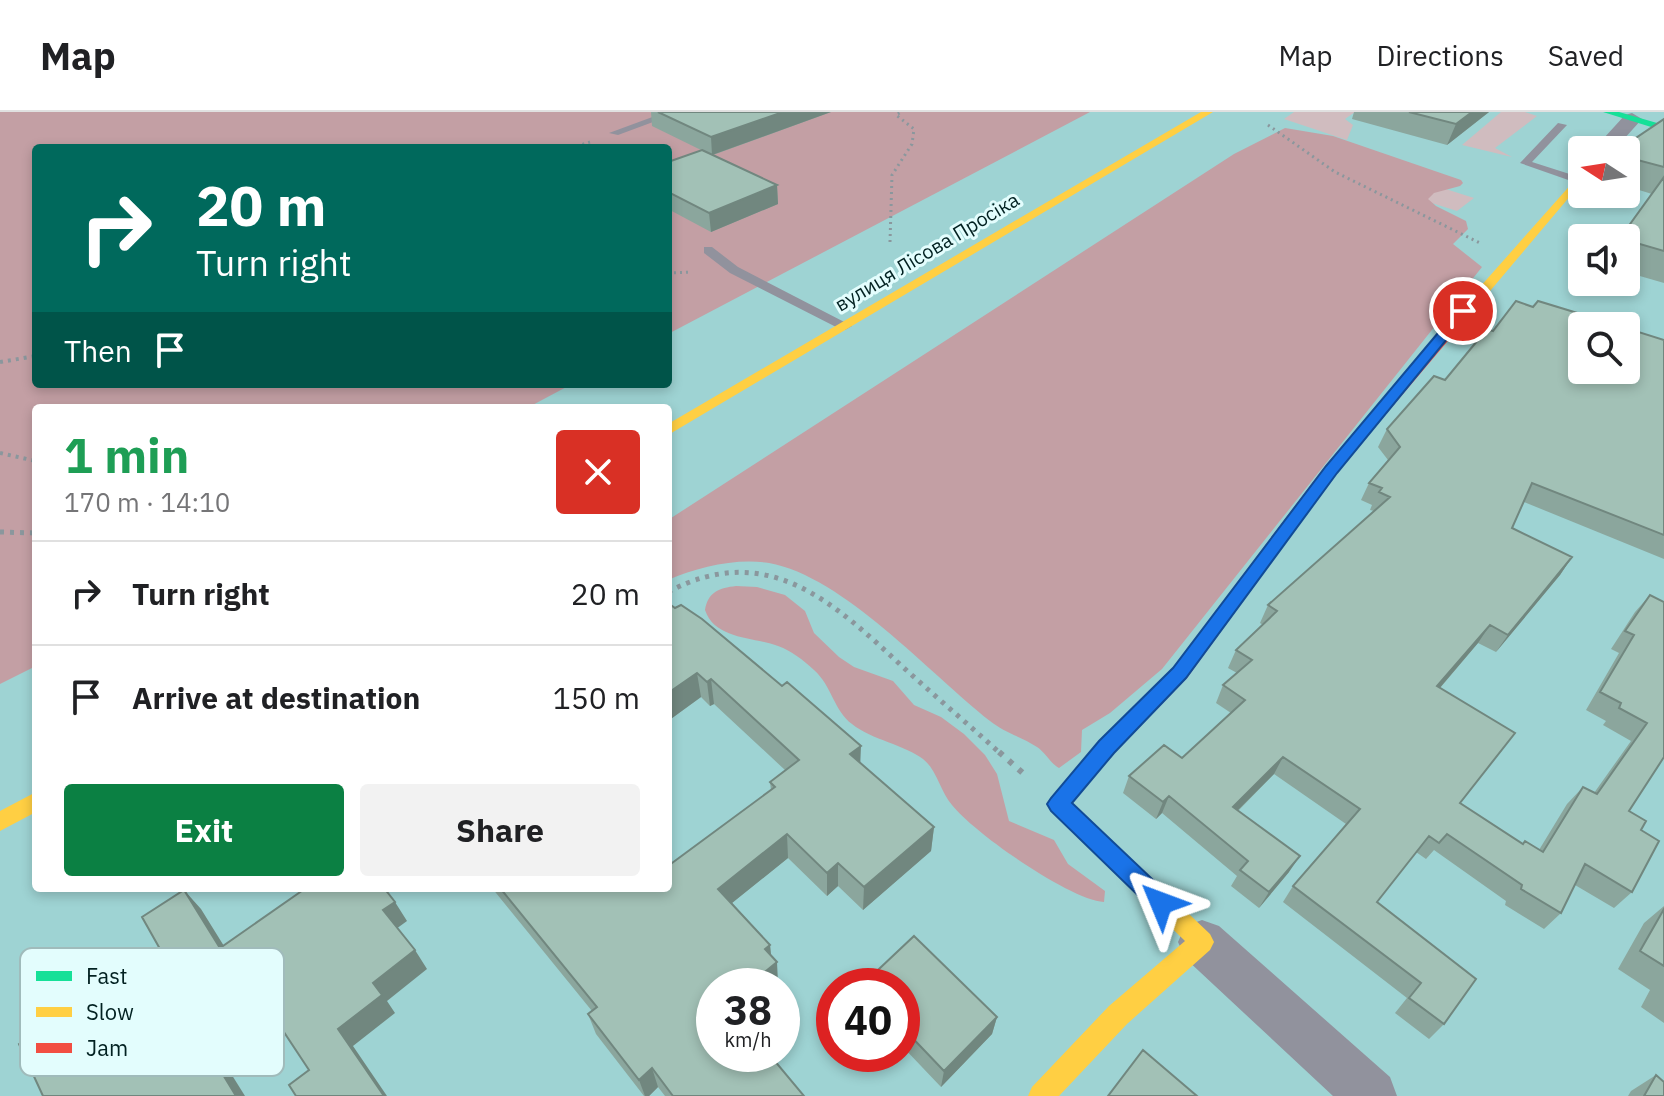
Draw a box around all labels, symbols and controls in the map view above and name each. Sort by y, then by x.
text: Map [40,31,116,80]
text: Map [1278,37,1332,74]
text: Directions [1376,37,1504,74]
text: Saved [1548,37,1624,74]
north arrow [1568,136,1640,208]
map controls [1568,136,1640,384]
text: 20 m [196,169,326,241]
icon: right [64,176,168,280]
street label: вулиця Лісова Просіка [830,186,1024,317]
button: sound [1568,224,1640,296]
text: Turn right [196,239,352,286]
pin [1429,277,1497,345]
icon: arrive [1441,289,1485,333]
button: search [1568,312,1640,384]
icon: arrive [148,328,192,372]
text: Then [64,331,132,370]
text: 1 min [64,424,189,486]
button: close [556,430,640,514]
text: 170 m · 14:10 [64,485,230,519]
icon: right [64,571,108,615]
text: Turn right [132,574,270,613]
text: 20 m [571,574,640,613]
icon: arrive [64,675,108,719]
text: Arrive at destination [132,678,420,717]
text: 150 m [553,678,640,717]
button: Exit [64,784,344,876]
button: Share [360,784,640,876]
position arrow [1119,861,1203,945]
legend [20,948,284,1076]
text: Fast [86,961,127,990]
speed limit sign: 40 [816,968,920,1072]
text: 38 [724,984,772,1036]
text: Slow [86,997,134,1026]
text: km/h [724,1026,772,1053]
text: Jam [86,1033,128,1062]

